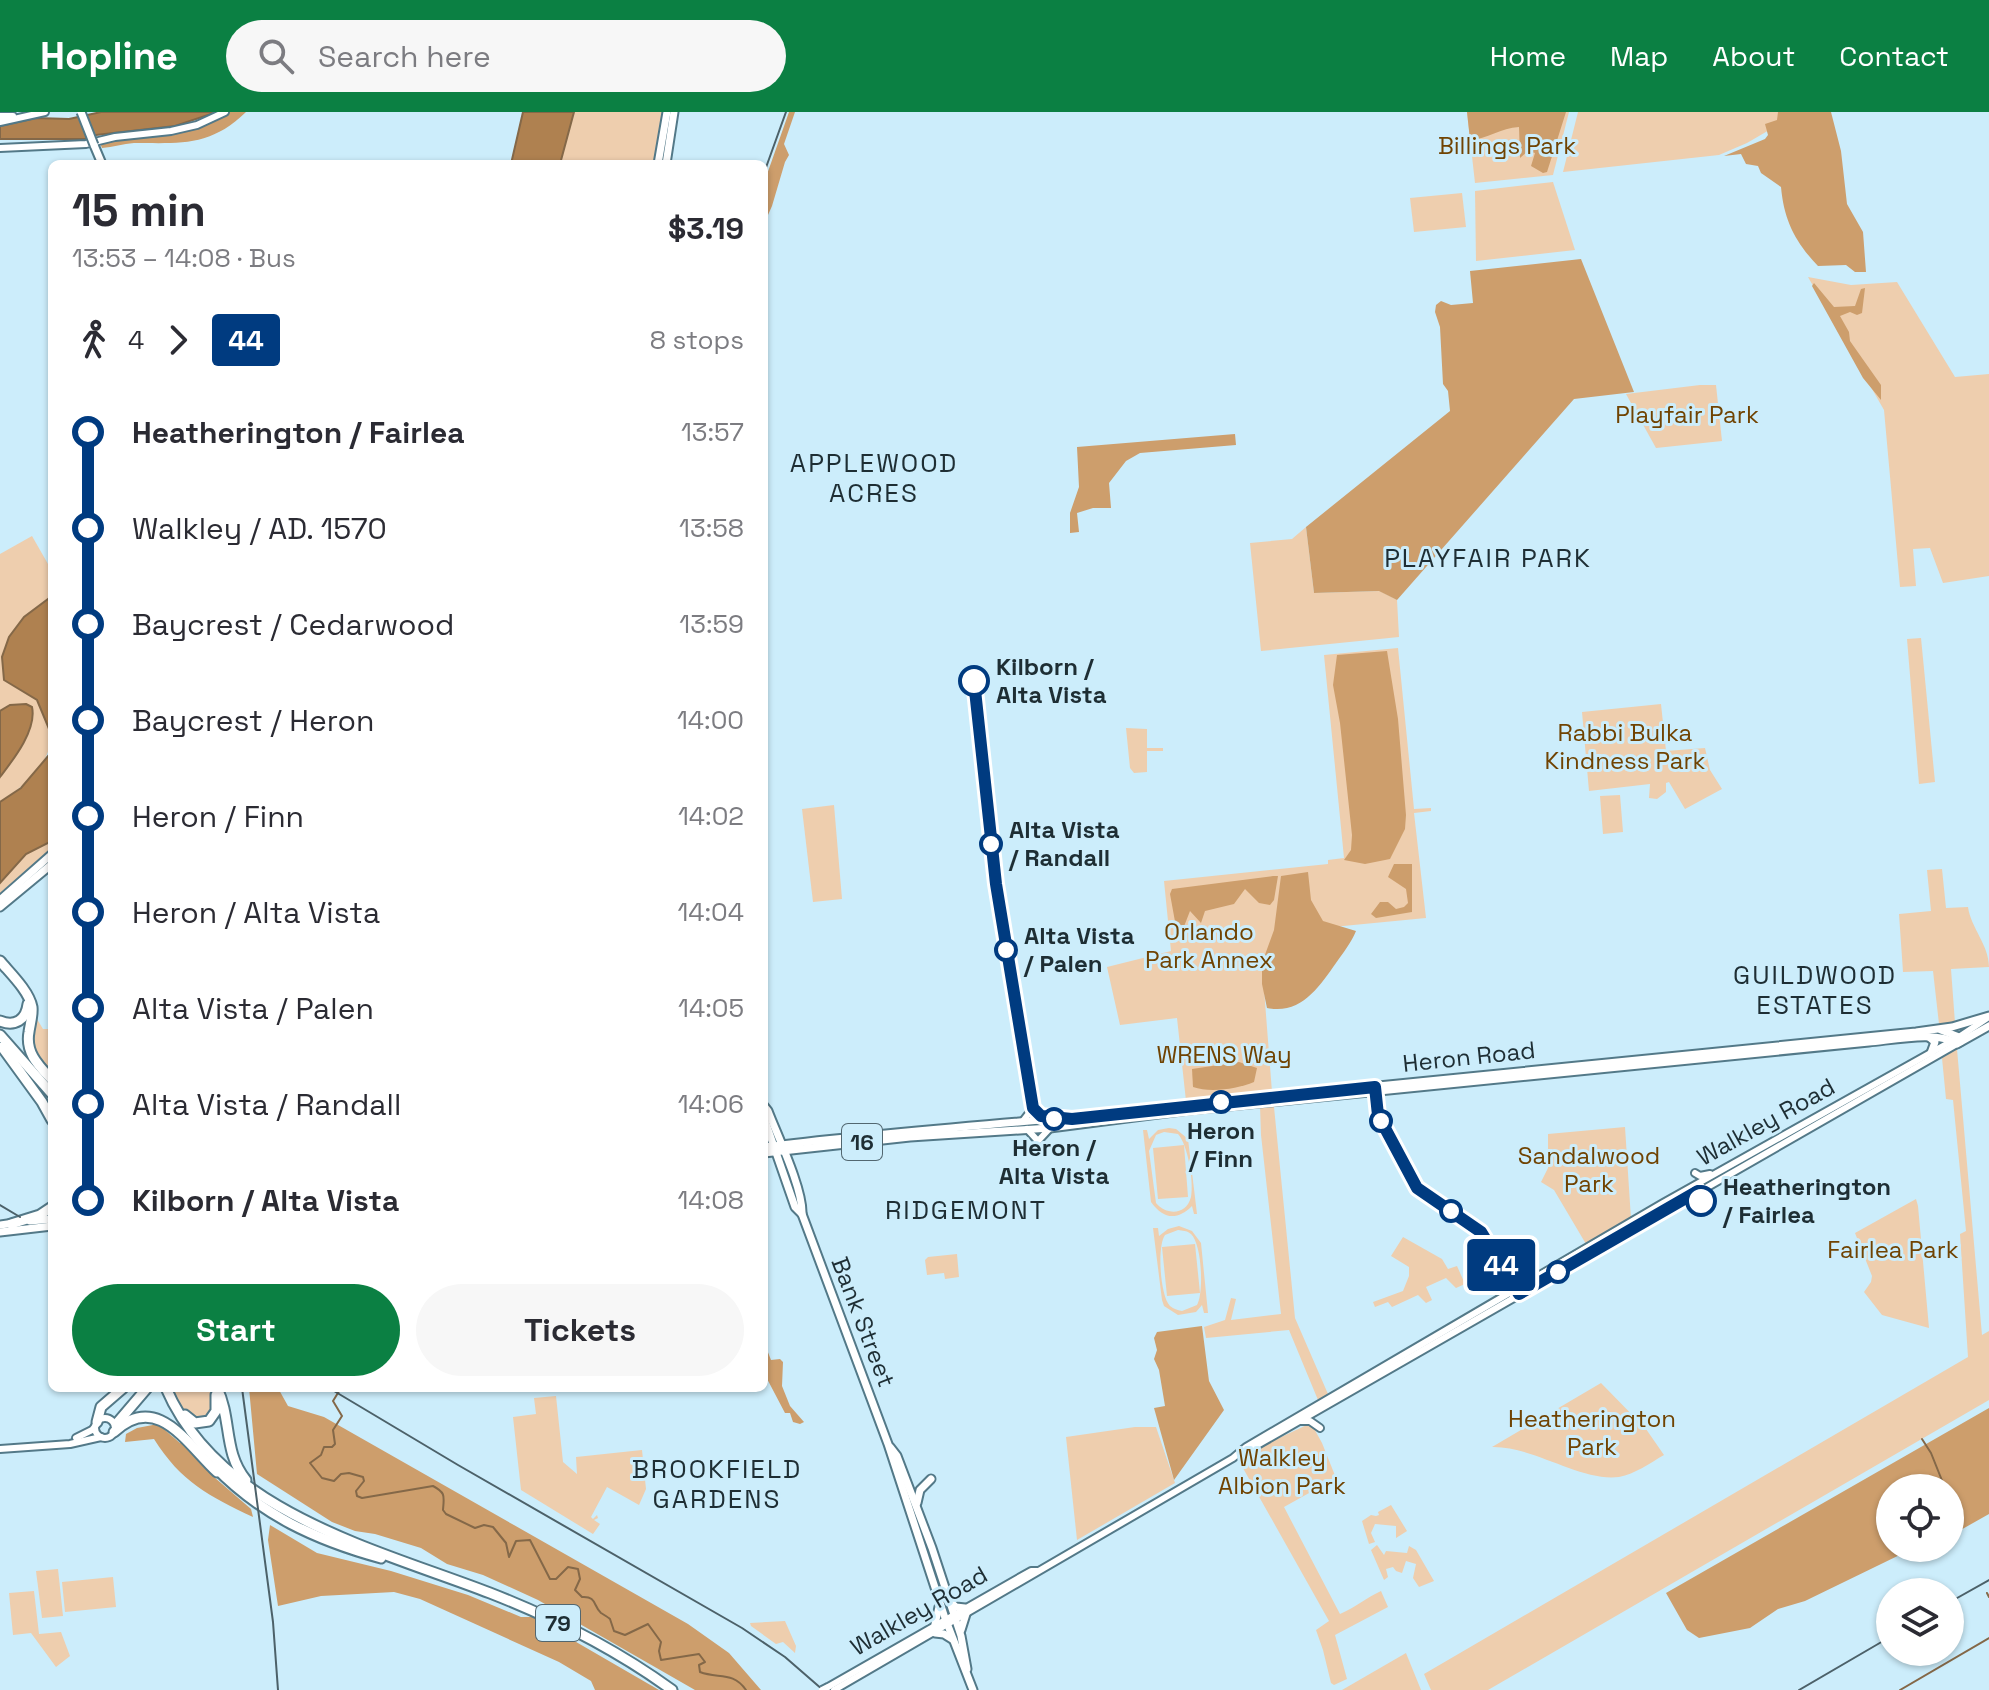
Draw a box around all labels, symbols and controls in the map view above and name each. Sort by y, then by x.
search box [226,20,786,92]
text: Hopline [40,32,178,80]
icon: search [254,34,298,78]
text: Search here [318,37,491,76]
text: Home [1490,38,1566,74]
text: Map [1610,38,1668,74]
text: About [1712,38,1795,74]
text: Contact [1839,38,1949,74]
park label: Billings Park [1438,130,1576,161]
text: 15 min [72,183,206,239]
text: $3.19 [668,209,744,248]
text: 13:53 – 14:08 · Bus [72,241,296,275]
icon: walk [72,318,116,362]
icon: forward [156,318,200,362]
text: 44 [228,322,264,358]
text: 4 [128,323,144,357]
text: 8 stops [650,323,744,357]
park label: Playfair Park [1615,399,1759,430]
text: Heatherington / Fairlea [132,413,465,452]
text: 13:57 [681,415,744,449]
district label: APPLEWOOD ACRES [790,446,958,510]
text: Walkley / AD. 1570 [132,509,387,548]
text: 13:58 [679,511,744,545]
district label: PLAYFAIR PARK [1384,541,1592,575]
text: Baycrest / Cedarwood [132,605,454,644]
text: 13:59 [679,607,744,641]
place label: Kilborn / Alta Vista [996,651,1107,710]
marker: Kilborn / Alta Vista [959,666,989,696]
text: Baycrest / Heron [132,701,374,740]
text: 14:00 [677,703,744,737]
park label: Rabbi Bulka Kindness Park [1545,717,1706,776]
text: Heron / Finn [132,797,304,836]
text: 14:02 [678,799,744,833]
place label: Alta Vista / Randall [1008,814,1120,873]
marker: Alta Vista / Randall [980,833,1002,855]
text: Heron / Alta Vista [132,893,380,932]
text: 14:04 [677,895,744,929]
park label: Orlando Park Annex [1145,916,1273,975]
place label: Alta Vista / Palen [1023,920,1135,979]
marker: Alta Vista / Palen [995,939,1017,961]
district label: GUILDWOOD ESTATES [1733,958,1897,1022]
text: Alta Vista / Palen [132,989,374,1028]
text: 14:05 [678,991,744,1025]
street label: Heron Road [1401,1034,1537,1079]
park label: WRENS Way [1156,1039,1292,1070]
street label: Walkley Road [1691,1071,1840,1172]
text: Alta Vista / Randall [132,1085,401,1124]
text: 14:06 [678,1087,744,1121]
marker: Heron / Finn [1210,1091,1232,1113]
marker: Heron / Alta Vista [1043,1108,1065,1130]
unlabelled marker [1370,1110,1392,1132]
place label: Heron / Finn [1187,1115,1255,1174]
road number: 16 [842,1124,882,1160]
place label: Heron / Alta Vista [999,1132,1109,1191]
park label: Sandalwood Park [1518,1140,1660,1199]
place label: Heatherington / Fairlea [1722,1171,1891,1230]
text: Kilborn / Alta Vista [132,1181,399,1220]
text: 14:08 [677,1183,744,1217]
marker: Heatherington / Fairlea [1686,1186,1716,1216]
district label: RIDGEMONT [885,1193,1047,1227]
unlabelled marker [1440,1200,1462,1222]
park label: Fairlea Park [1827,1234,1959,1265]
line badge: 44 [1465,1239,1537,1291]
text: 44 [1483,1247,1519,1283]
street label: Bank Street [824,1252,902,1391]
unlabelled marker [1547,1261,1569,1283]
button: Start [72,1284,400,1376]
button: Tickets [416,1284,744,1376]
park label: Heatherington Park [1508,1403,1676,1462]
park label: Walkley Albion Park [1218,1442,1346,1501]
district label: BROOKFIELD GARDENS [632,1452,802,1516]
map controls [1876,1474,1964,1666]
button: locate [1876,1474,1964,1562]
street label: Walkley Road [845,1559,993,1662]
button: layers [1876,1578,1964,1666]
road number: 79 [536,1605,580,1641]

